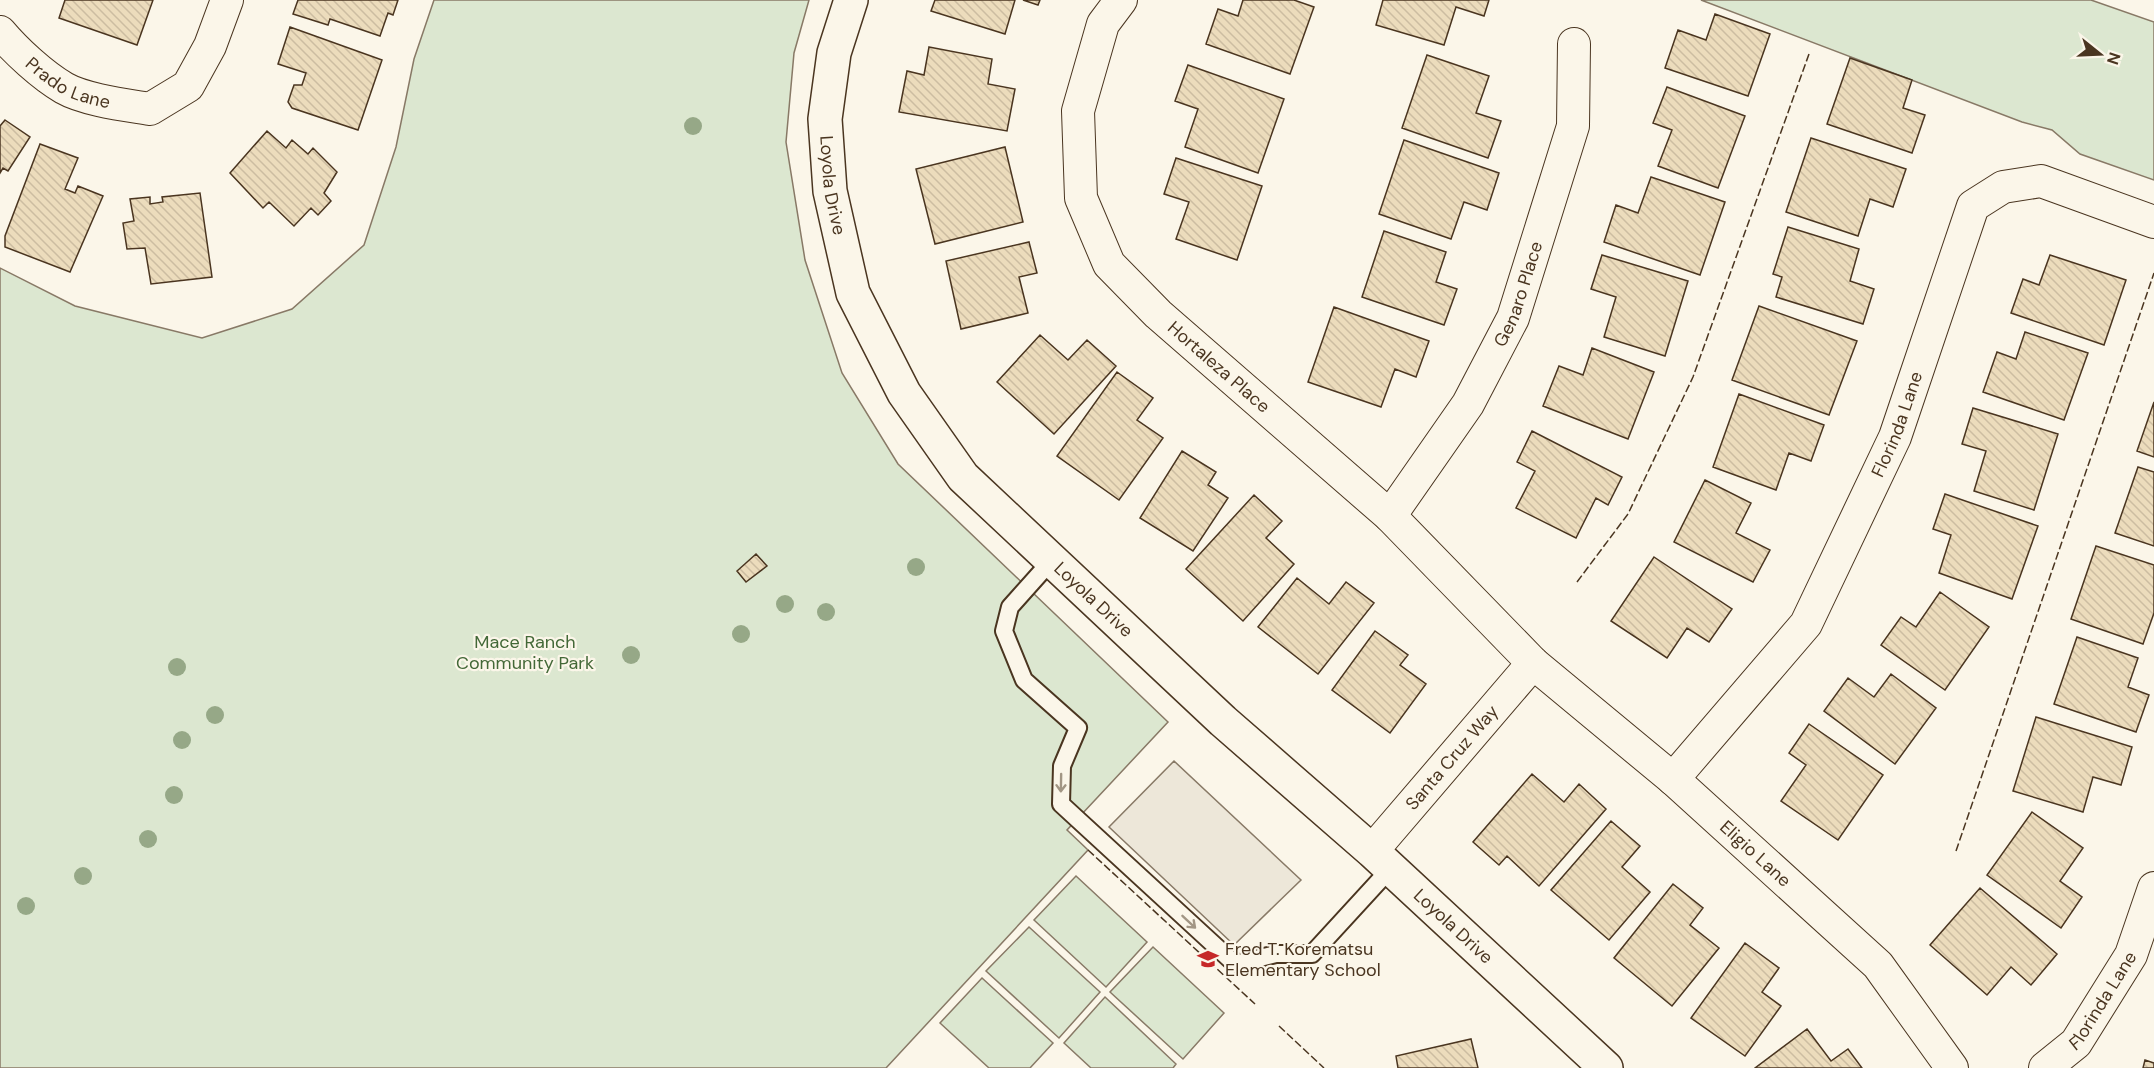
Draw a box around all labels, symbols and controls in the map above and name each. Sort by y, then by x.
north arrow [2070,24,2130,84]
text: N [2102,50,2126,67]
street label: Prado Lane [20,52,112,114]
street label: Loyola Drive [814,135,852,237]
street label: Genaro Place [1488,238,1548,351]
street label: Hortaleza Place [1163,316,1275,418]
street label: Florinda Lane [1866,368,1928,481]
street label: Loyola Drive [1049,557,1138,643]
park label: Mace Ranch Community Park [456,630,594,675]
street label: Santa Cruz Way [1400,700,1504,815]
one-way arrow [1055,772,1067,792]
street label: Eligio Lane [1715,815,1796,892]
street label: Loyola Drive [1408,883,1498,969]
one-way arrow [1181,914,1196,928]
place label: Fred T. Korematsu Elementary School [1225,937,1381,982]
school or university icon: Fred T. Korematsu Elementary School [1196,947,1220,971]
street label: Florinda Lane [2064,947,2142,1056]

